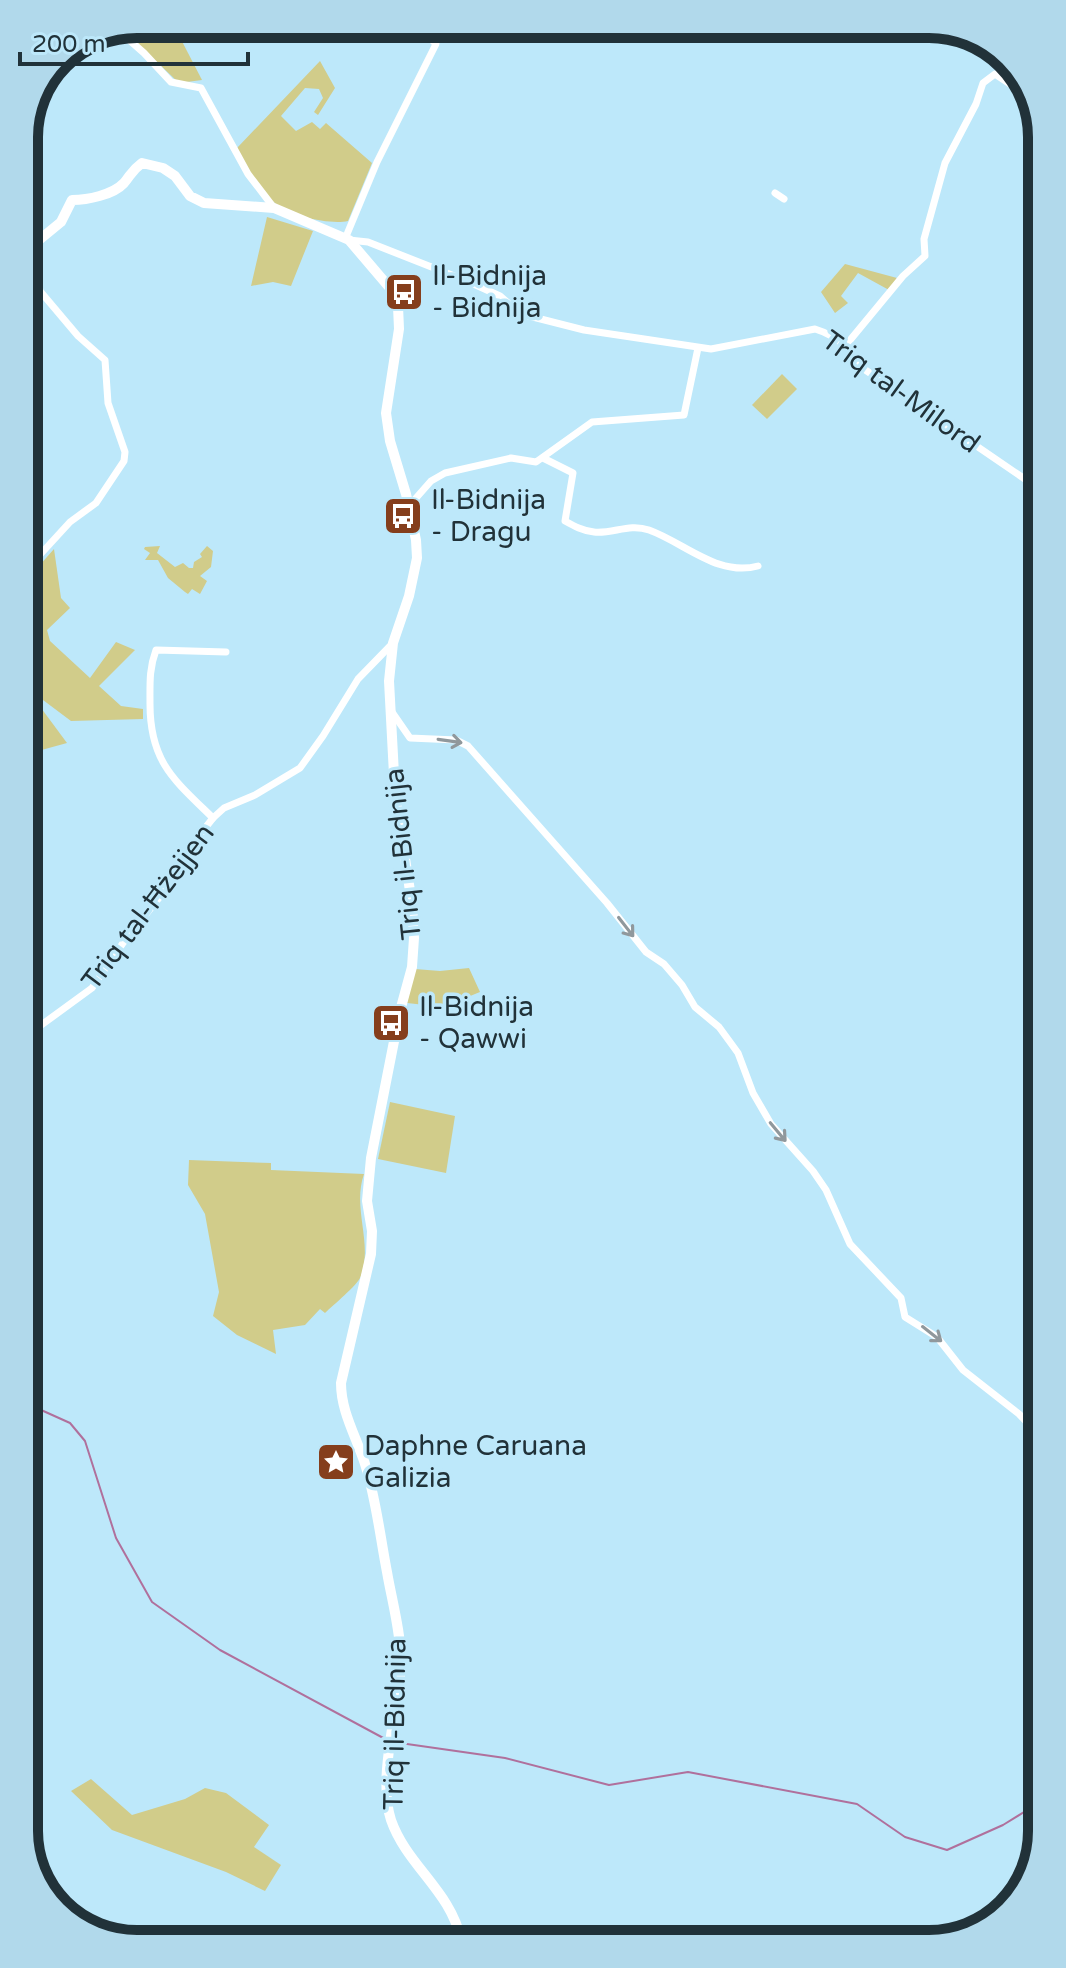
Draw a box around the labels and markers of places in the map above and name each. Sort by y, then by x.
place label: Il-Bidnija - Bidnija [432,259,547,325]
bus stop icon: Il-Bidnija - Bidnija [383,271,425,313]
place label: Il-Bidnija - Dragu [431,483,546,549]
bus stop icon: Il-Bidnija - Dragu [382,495,424,537]
place label: Il-Bidnija - Qawwi [419,990,534,1056]
bus stop icon: Il-Bidnija - Qawwi [370,1002,412,1044]
place label: Daphne Caruana Galizia [364,1429,587,1495]
place icon: Daphne Caruana Galizia [315,1441,357,1483]

